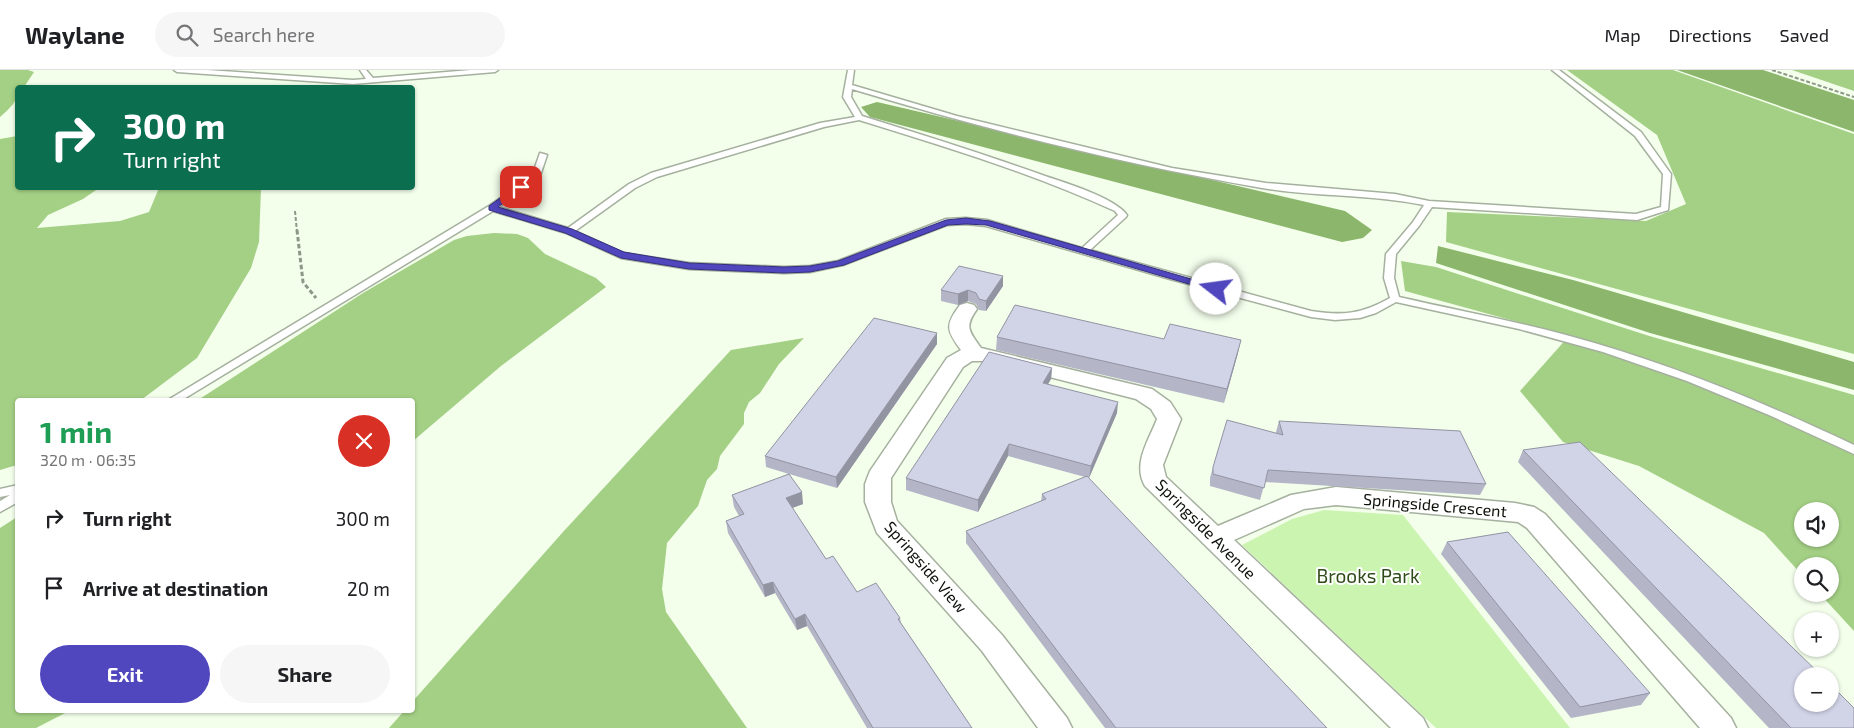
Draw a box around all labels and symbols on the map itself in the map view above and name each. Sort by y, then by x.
pin [500,166,542,208]
position arrow [1189,262,1241,314]
street label: Springside Avenue [1152,475,1260,583]
street label: Springside Crescent [1362,489,1508,520]
street label: Springside View [881,517,971,616]
park label: Brooks Park [1316,564,1420,587]

